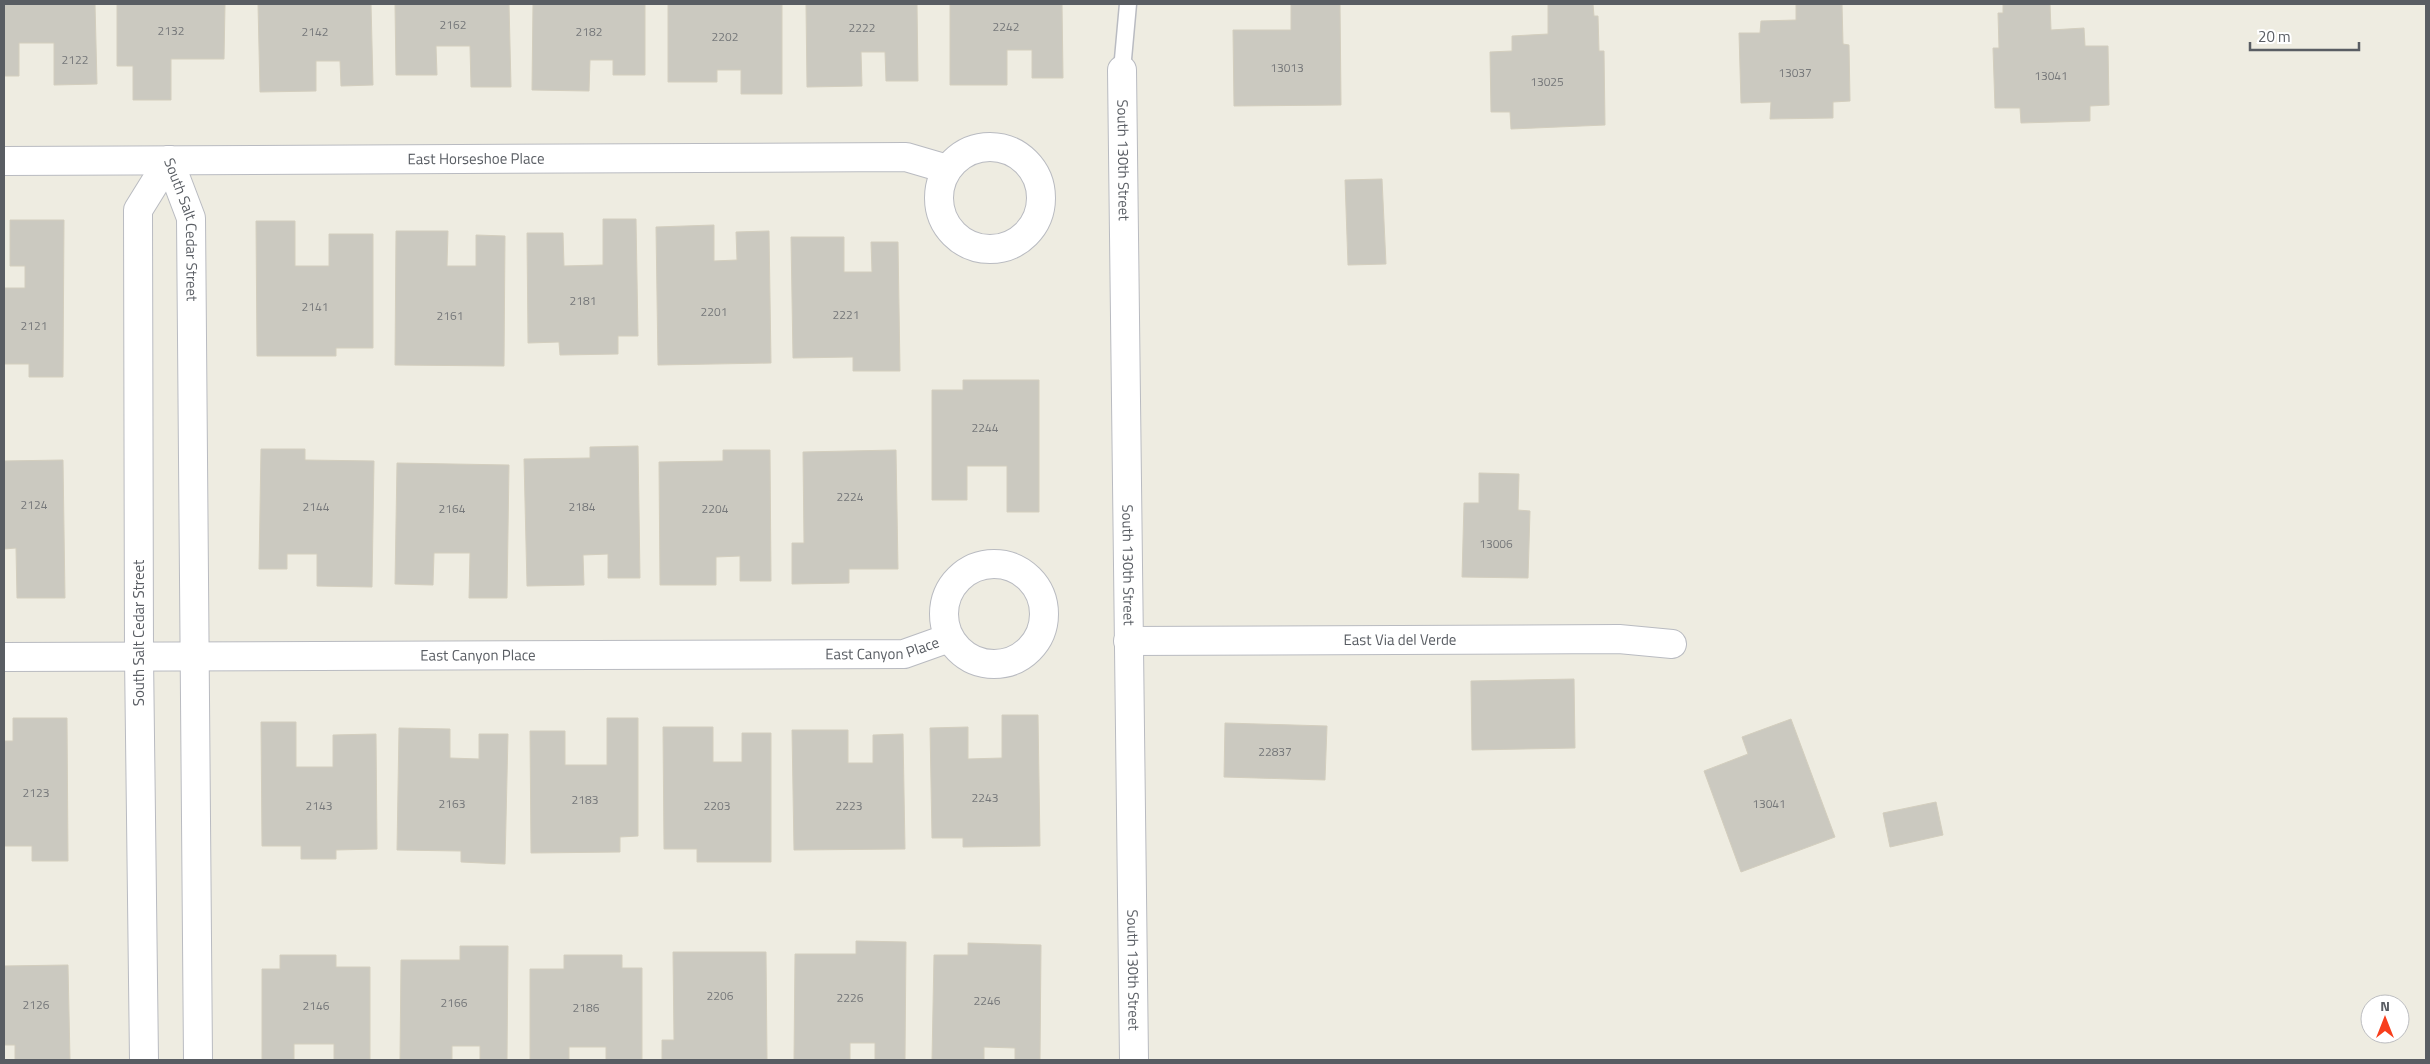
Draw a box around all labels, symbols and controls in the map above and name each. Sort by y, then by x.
house number: 2162 [440,15,466,34]
house number: 2242 [993,17,1019,36]
house number: 2222 [849,18,875,37]
scale bar [2250,20,2359,52]
house number: 2132 [158,21,184,40]
house number: 2142 [302,22,328,41]
house number: 2182 [576,22,602,41]
text: 20 m [2258,25,2291,48]
house number: 2202 [712,27,738,46]
house number: 2122 [62,50,88,69]
house number: 13013 [1270,58,1304,77]
house number: 13037 [1778,63,1812,82]
house number: 13041 [2034,66,2068,85]
house number: 13025 [1530,72,1564,91]
street label: South 130th Street [1111,99,1136,221]
street label: East Horseshoe Place [407,147,544,170]
street label: South Salt Cedar Street [158,155,204,302]
house number: 2181 [570,291,596,310]
house number: 2141 [302,297,328,316]
house number: 2201 [701,302,727,321]
house number: 2221 [833,305,859,324]
house number: 2161 [437,306,463,325]
house number: 2121 [21,316,47,335]
house number: 2244 [972,418,999,437]
house number: 2224 [837,487,864,506]
house number: 2124 [21,495,48,514]
house number: 2144 [303,497,330,516]
house number: 2184 [569,497,596,516]
house number: 2164 [439,499,466,518]
house number: 2204 [702,499,729,518]
street label: South 130th Street [1116,504,1141,626]
house number: 13006 [1479,534,1513,553]
street label: South Salt Cedar Street [127,559,150,706]
street label: East Via del Verde [1344,628,1456,651]
street label: East Canyon Place [825,630,942,665]
street label: East Canyon Place [420,643,536,667]
house number: 22837 [1258,742,1292,761]
house number: 2123 [23,783,49,802]
house number: 2243 [972,788,998,807]
house number: 2183 [572,790,598,809]
house number: 2163 [439,794,465,813]
house number: 13041 [1752,794,1786,813]
house number: 2143 [306,796,332,815]
house number: 2203 [704,796,730,815]
house number: 2223 [836,796,862,815]
street label: South 130th Street [1121,909,1146,1031]
house number: 2206 [707,986,734,1005]
house number: 2226 [837,988,864,1007]
house number: 2246 [974,991,1001,1010]
house number: 2166 [441,993,468,1012]
north arrow [2360,994,2410,1044]
house number: 2126 [23,995,50,1014]
text: N [2380,995,2390,1016]
house number: 2146 [303,996,330,1015]
house number: 2186 [573,998,600,1017]

